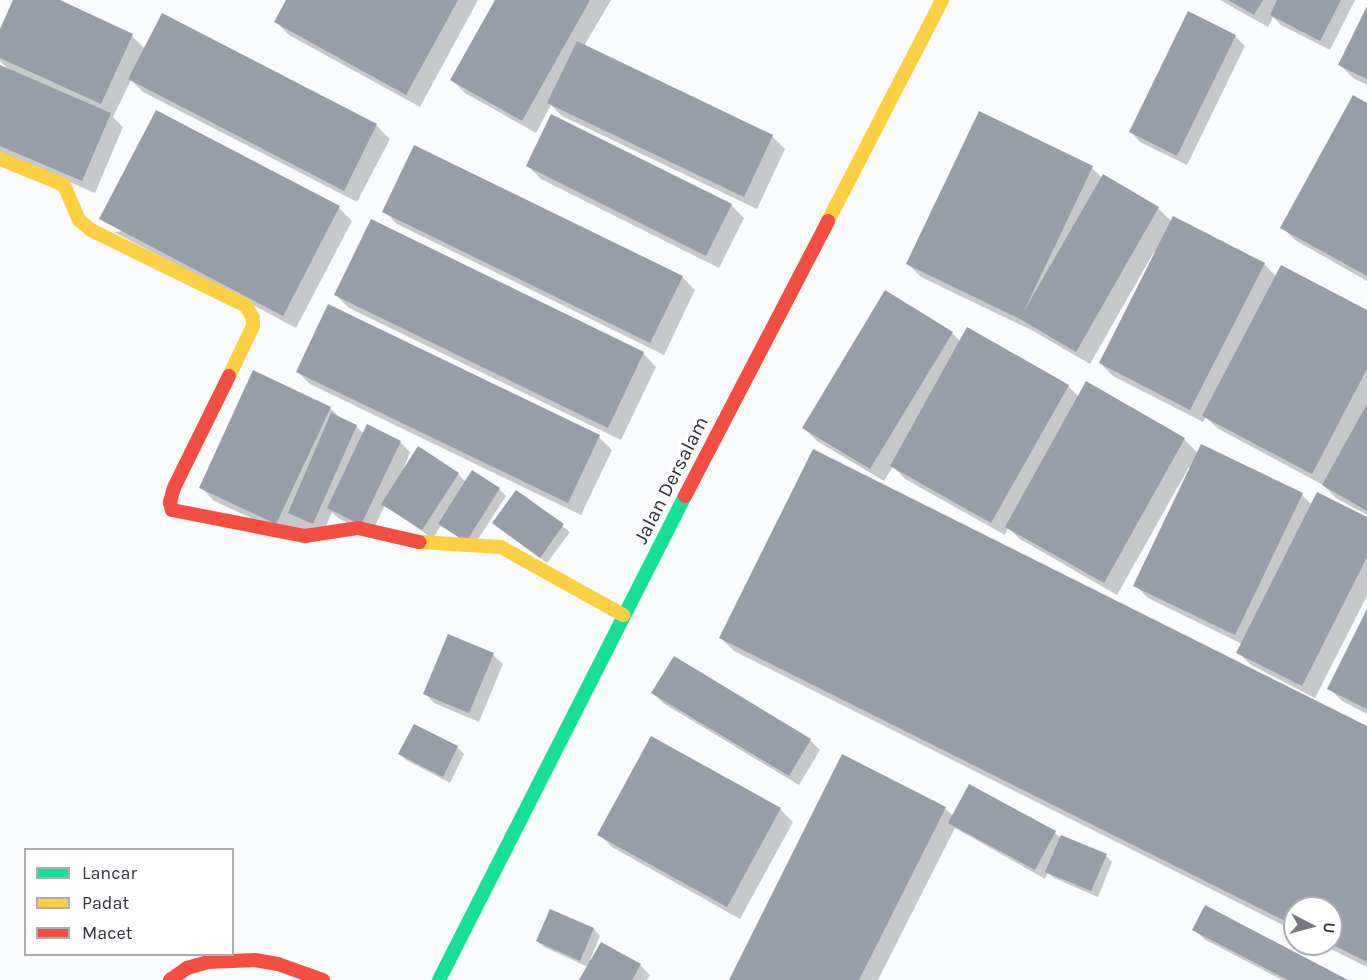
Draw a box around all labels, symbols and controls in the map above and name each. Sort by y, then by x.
street label: Jalan Dersalam [629,412,713,548]
legend [24,848,234,956]
text: Lancar [82,862,137,884]
text: Padat [82,892,129,914]
north arrow [1283,896,1343,956]
text: U [1319,921,1339,934]
text: Macet [82,922,132,944]

